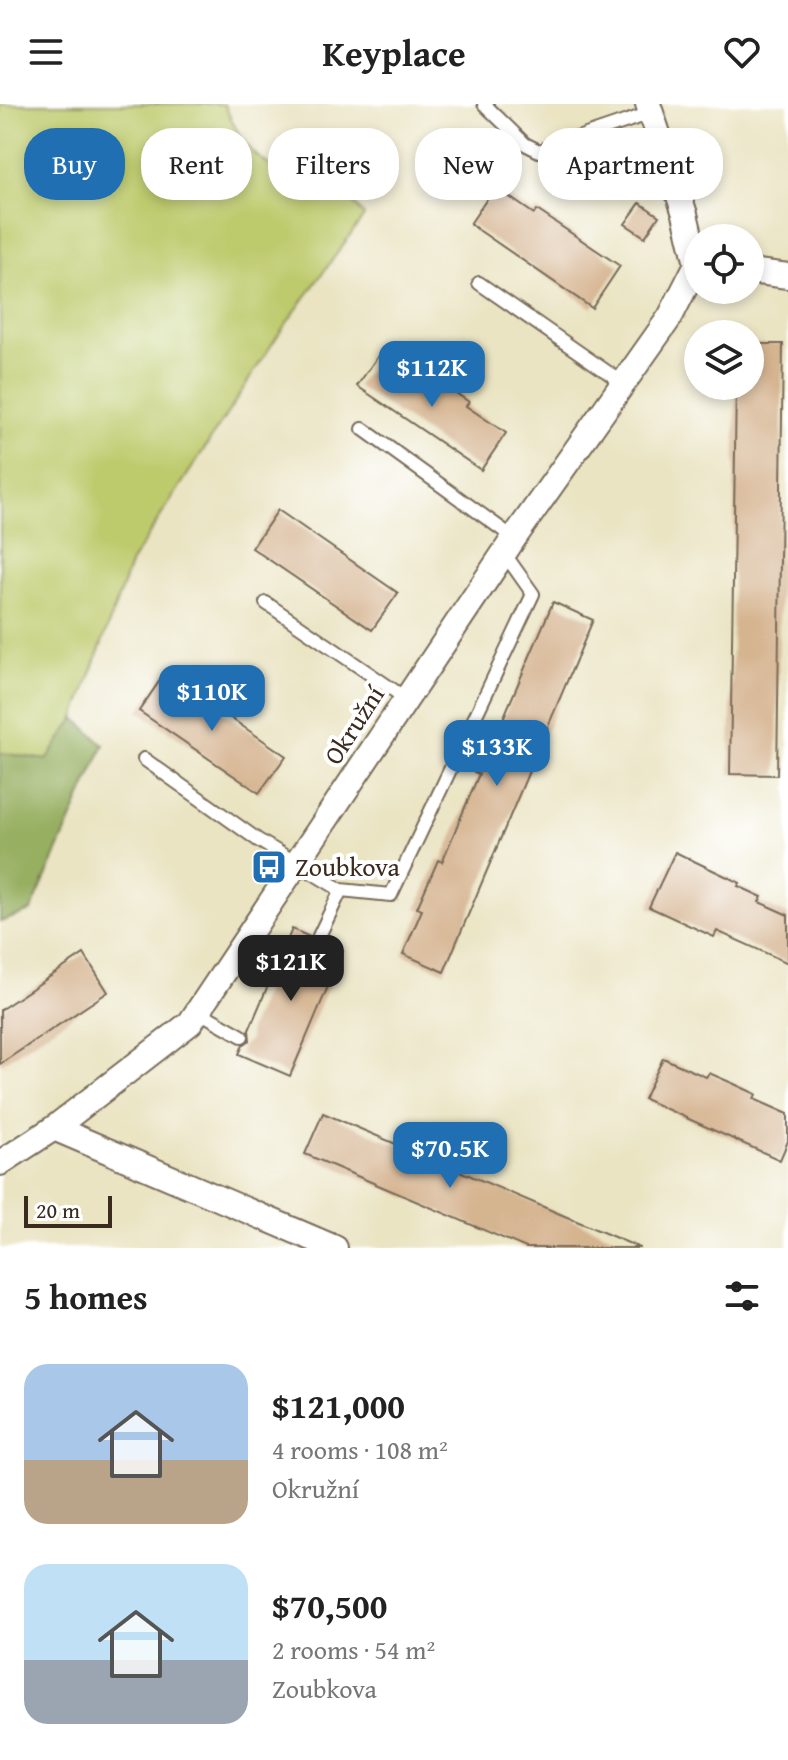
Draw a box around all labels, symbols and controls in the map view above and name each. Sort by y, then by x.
text: Keyplace [322,26,466,79]
icon: menu [24,30,68,74]
icon: heart [720,30,764,74]
chip: Buy [24,128,125,200]
chip: Rent [141,128,252,200]
chip: Filters [268,128,399,200]
chip: New [415,128,522,200]
chip: Apartment [538,128,723,200]
map controls [684,224,764,400]
button: locate [684,224,764,304]
button: layers [684,320,764,400]
pin: $112K [376,341,488,409]
text: $112K [397,347,467,386]
pin: $110K [156,665,268,733]
text: $110K [177,671,247,710]
street label: Okružní [314,677,394,772]
pin: $133K [441,720,553,788]
text: $133K [462,726,532,765]
place label: Zoubkova [295,847,400,886]
bus stop icon: Zoubkova [250,848,288,886]
pin: $121K [235,935,347,1003]
text: $121K [256,941,326,980]
pin: $70.5K [385,1122,515,1190]
text: $70.5K [411,1128,489,1167]
scale bar [24,1192,112,1228]
text: 20 m [36,1194,80,1226]
text: 5 homes [24,1272,148,1321]
icon: filters [720,1274,764,1318]
text: $121,000 [272,1381,405,1430]
icon: home [88,1396,184,1492]
text: 4 rooms · 108 m² [272,1430,448,1469]
text: Okružní [272,1469,359,1508]
text: $70,500 [272,1581,387,1630]
icon: home [88,1596,184,1692]
text: 2 rooms · 54 m² [272,1630,435,1669]
text: Zoubkova [272,1669,377,1708]

